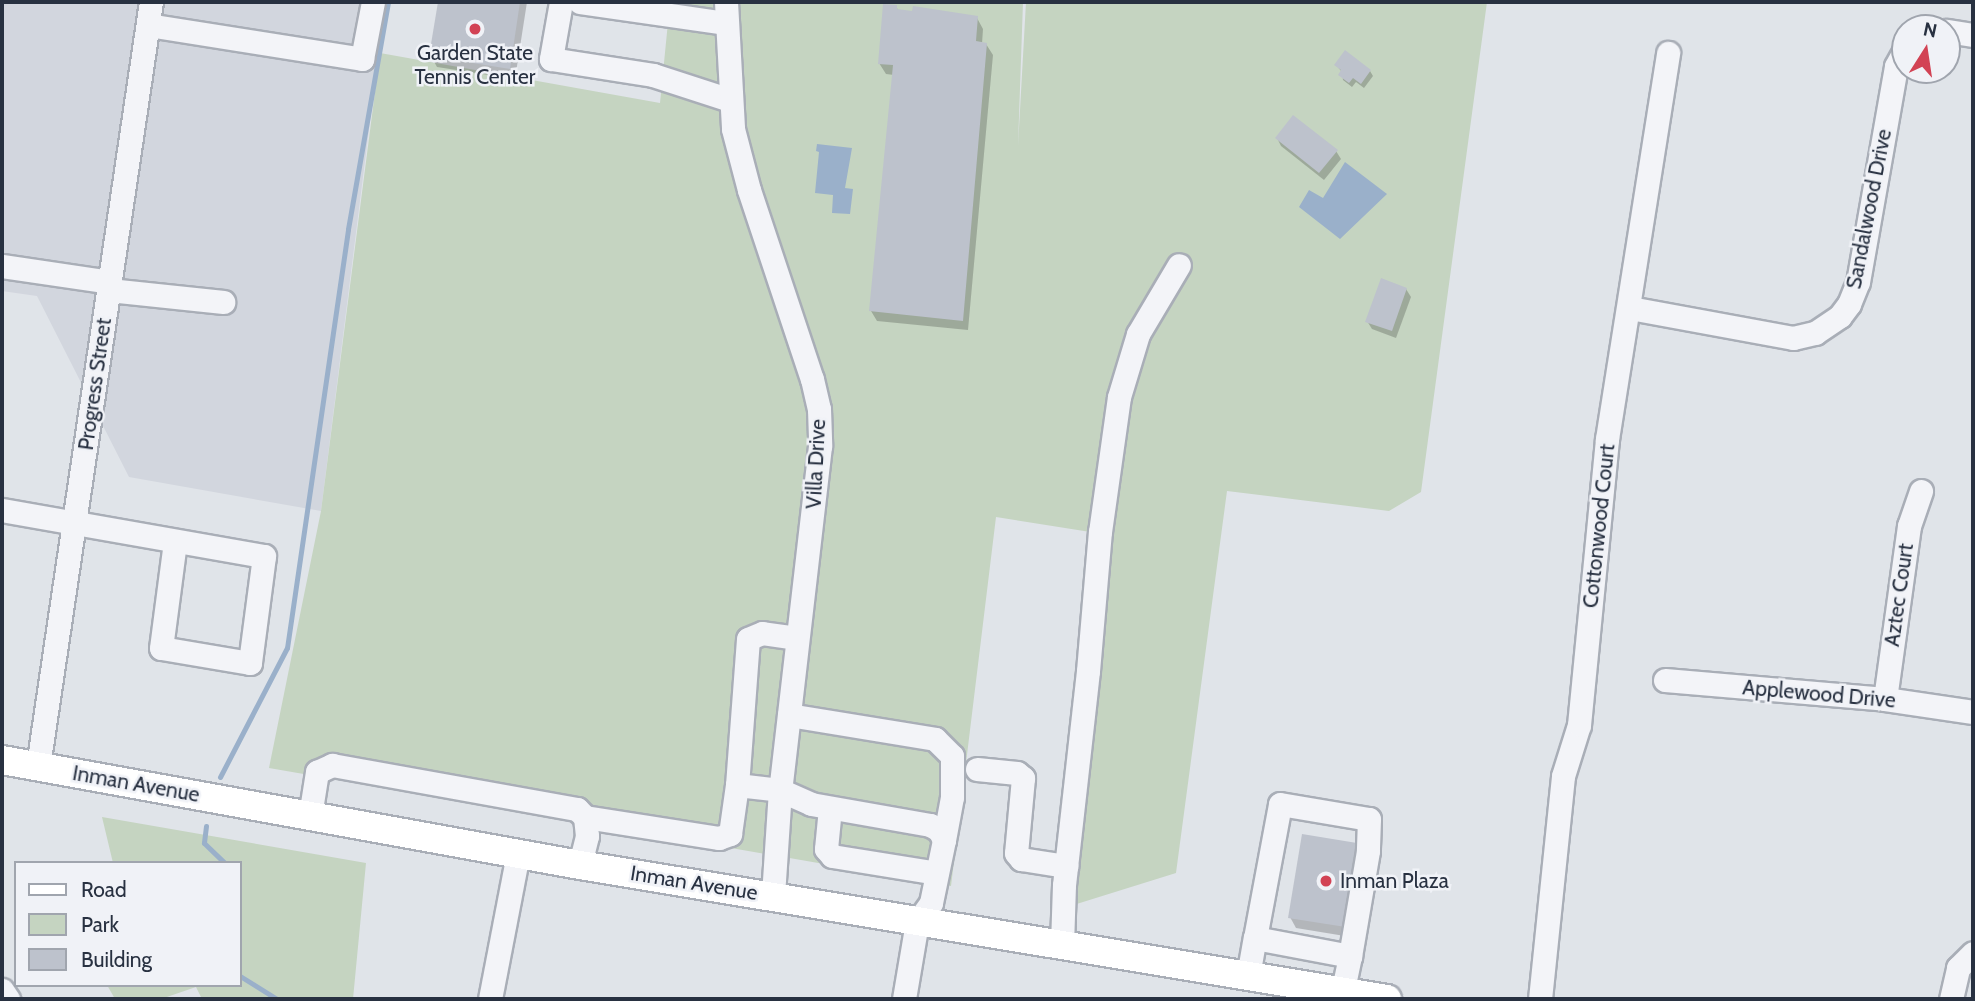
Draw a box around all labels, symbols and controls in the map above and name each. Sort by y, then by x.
north arrow [1891,14,1961,84]
text: N [1921,17,1939,43]
marker: Garden State Tennis Center [467,21,483,37]
place label: Garden State Tennis Center [415,40,535,90]
street label: Sandalwood Drive [1841,127,1897,291]
street label: Progress Street [73,316,117,452]
street label: Villa Drive [801,418,831,510]
street label: Cottonwood Court [1578,443,1620,609]
street label: Aztec Court [1879,542,1919,648]
street label: Applewood Drive [1741,675,1897,713]
street label: Inman Avenue [71,760,201,808]
legend [14,861,242,987]
street label: Inman Avenue [629,861,759,905]
place label: Inman Plaza [1340,868,1449,894]
marker: Inman Plaza [1318,873,1334,889]
text: Road [81,877,127,902]
text: Park [81,912,119,937]
text: Building [81,947,152,972]

